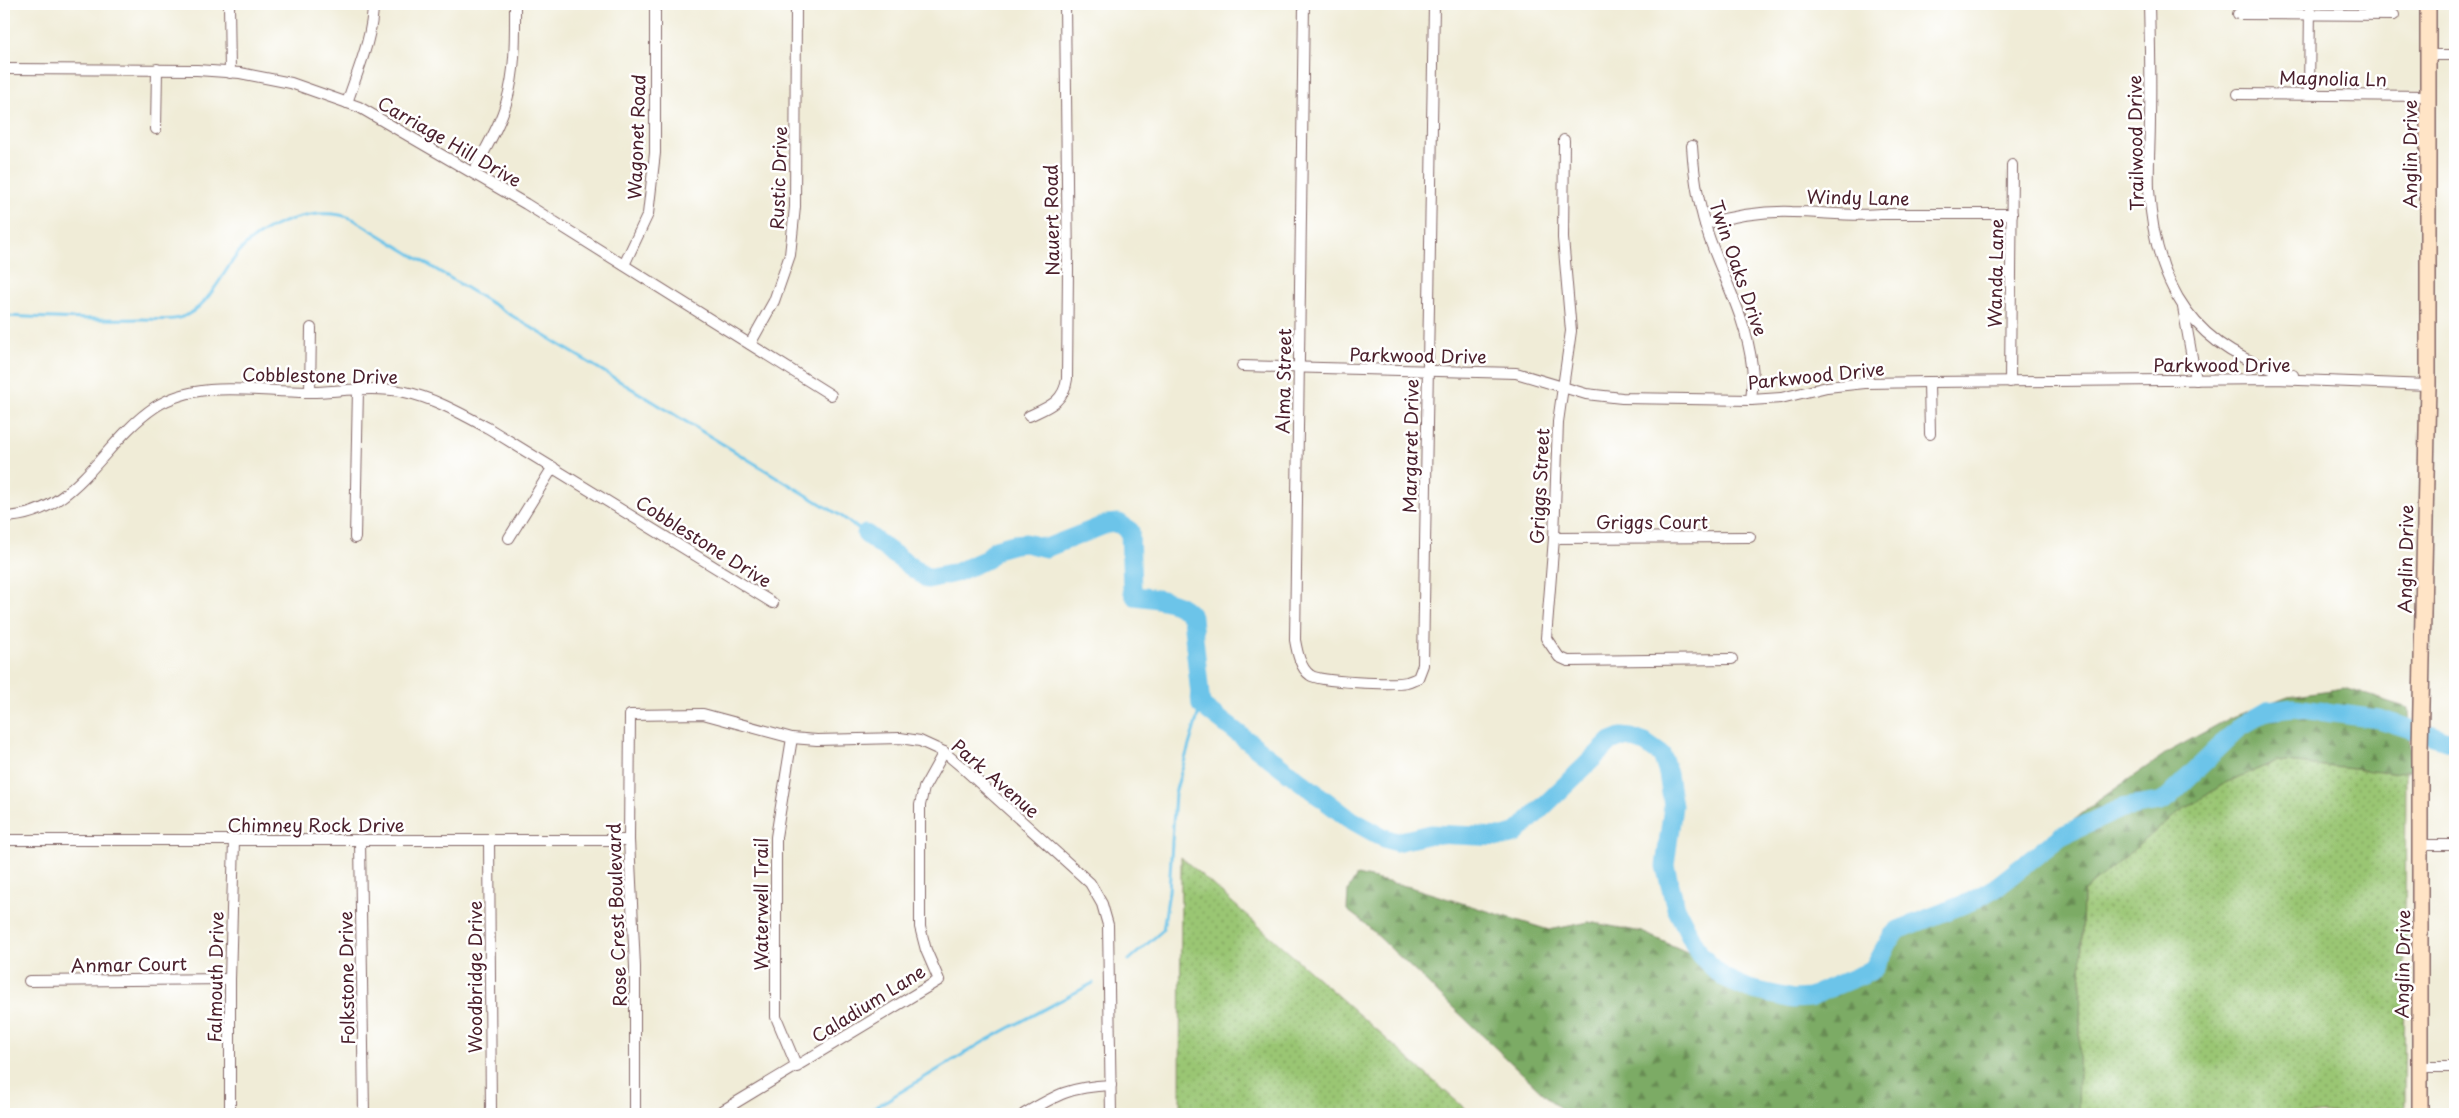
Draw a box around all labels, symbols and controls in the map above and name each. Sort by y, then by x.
street label: Magnolia Ln [2279,64,2387,92]
street label: Wagonet Road [620,74,652,200]
street label: Trailwood Drive [2120,75,2150,211]
street label: Carriage Hill Drive [373,89,527,193]
street label: Anglin Drive [2396,100,2423,208]
street label: Rustic Drive [763,126,793,230]
street label: Nauert Road [1037,164,1065,276]
street label: Windy Lane [1806,183,1910,211]
street label: Twin Oaks Drive [1703,197,1775,339]
street label: Wanda Lane [1981,218,2009,328]
street label: Alma Street [1269,328,1297,434]
street label: Parkwood Drive [1349,340,1487,370]
street label: Parkwood Drive [2153,351,2291,378]
street label: Parkwood Drive [1746,354,1886,396]
street label: Cobblestone Drive [242,360,398,390]
street label: Margaret Drive [1395,379,1425,513]
street label: Griggs Street [1522,427,1556,545]
street label: Cobblestone Drive [631,488,777,594]
street label: Anglin Drive [2391,504,2419,614]
street label: Griggs Court [1596,508,1708,535]
street label: Park Avenue [946,732,1046,824]
street label: Chimney Rock Drive [227,811,405,838]
street label: Rose Crest Boulevard [599,822,633,1008]
street label: Waterwell Trail [747,837,774,971]
street label: Woodbridge Drive [461,901,488,1053]
street label: Anglin Drive [2388,909,2416,1019]
street label: Falmouth Drive [200,911,230,1043]
street label: Folkstone Drive [331,911,361,1045]
street label: Anmar Court [71,949,187,979]
street label: Caladium Lane [806,957,930,1049]

